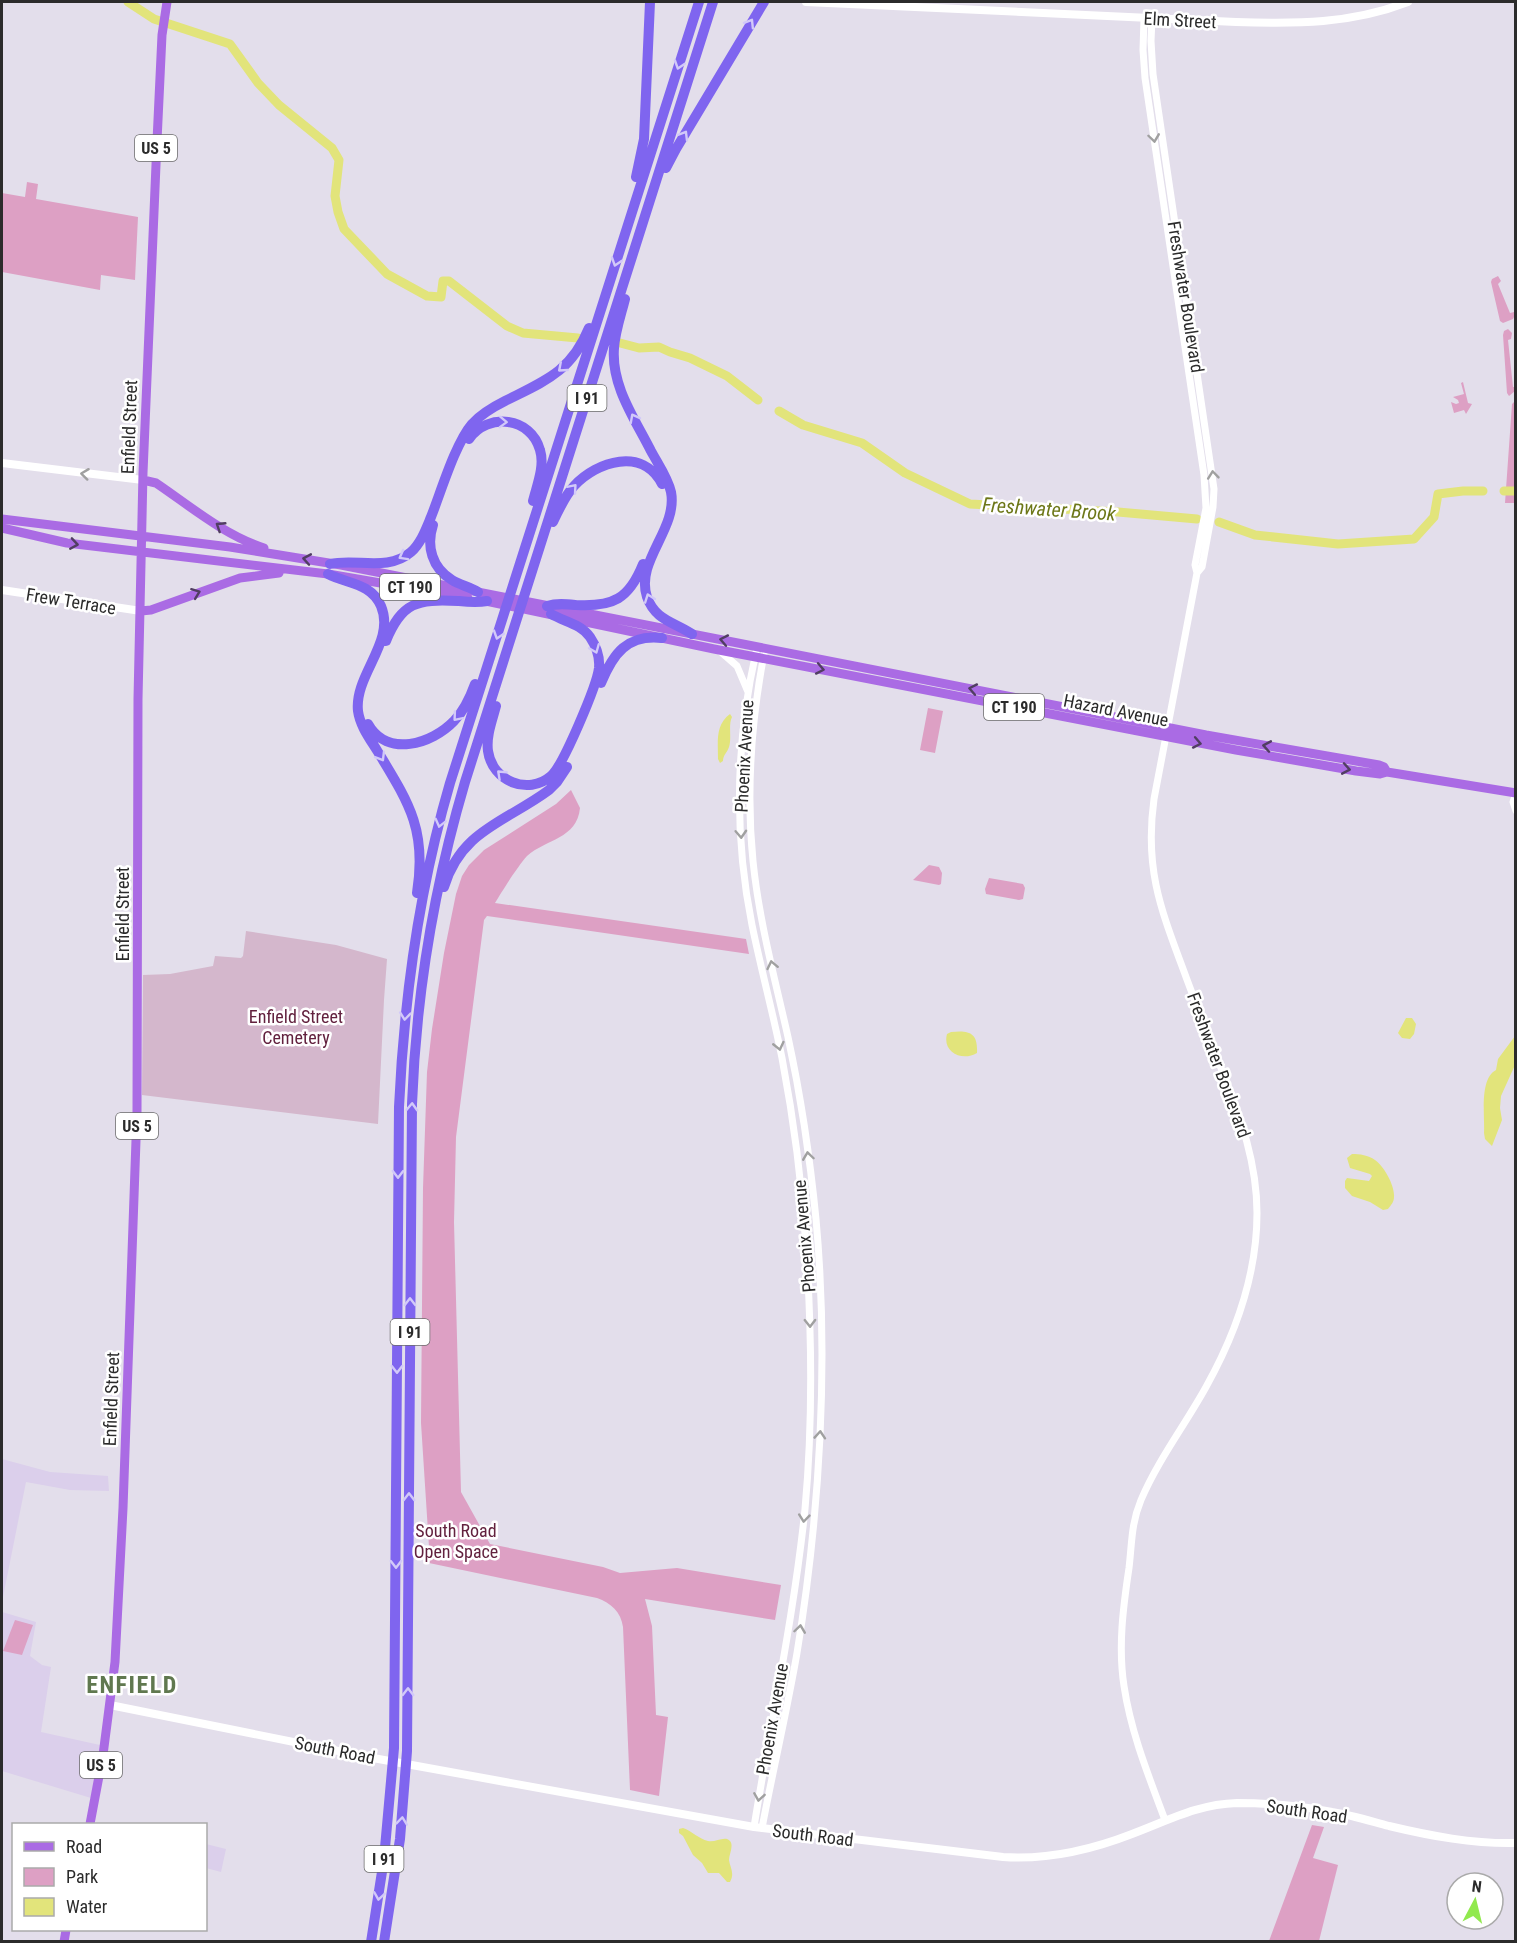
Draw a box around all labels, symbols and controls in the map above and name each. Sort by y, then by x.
street label: Elm Street [1143,8,1217,32]
one-way arrow [743,19,754,30]
one-way arrow [674,59,686,70]
one-way arrow [676,131,688,141]
one-way arrow [1147,134,1159,143]
road number: US 5 [135,135,177,161]
street label: Freshwater Boulevard [1164,220,1208,374]
one-way arrow [611,256,623,267]
one-way arrow [558,361,569,372]
street label: Enfield Street [117,380,141,474]
road number: I 91 [568,385,606,411]
one-way arrow [630,413,641,424]
one-way arrow [498,416,507,429]
one-way arrow [81,468,90,481]
one-way arrow [1207,470,1219,479]
one-way arrow [566,484,577,495]
water label: Freshwater Brook [981,492,1118,526]
one-way arrow [216,521,226,533]
one-way arrow [70,537,79,549]
one-way arrow [399,549,409,560]
one-way arrow [302,553,312,566]
road number: CT 190 [380,574,440,600]
street label: Frew Terrace [25,584,117,618]
one-way arrow [190,588,201,600]
one-way arrow [643,594,656,604]
one-way arrow [492,629,505,640]
one-way arrow [720,635,730,648]
one-way arrow [588,642,600,653]
one-way arrow [815,662,825,675]
one-way arrow [968,683,978,696]
street label: Hazard Avenue [1062,690,1170,730]
road number: CT 190 [984,694,1044,720]
street label: Phoenix Avenue [731,699,757,813]
one-way arrow [454,710,465,721]
one-way arrow [1192,736,1202,749]
one-way arrow [1263,740,1273,753]
one-way arrow [374,751,386,761]
one-way arrow [1341,763,1350,775]
one-way arrow [498,770,508,781]
one-way arrow [434,818,447,828]
one-way arrow [735,830,748,839]
street label: Enfield Street [112,867,133,961]
one-way arrow [766,960,779,970]
street label: Freshwater Boulevard [1183,989,1255,1141]
park label: Enfield Street Cemetery [249,1006,343,1048]
one-way arrow [399,1011,412,1020]
one-way arrow [772,1041,785,1051]
one-way arrow [406,1103,418,1112]
road number: US 5 [116,1113,158,1139]
one-way arrow [802,1152,814,1161]
one-way arrow [392,1170,404,1179]
street label: Phoenix Avenue [789,1179,819,1293]
one-way arrow [404,1298,416,1307]
road number: I 91 [390,1319,430,1345]
one-way arrow [804,1319,817,1328]
street label: Enfield Street [99,1352,123,1446]
one-way arrow [391,1365,403,1374]
one-way arrow [813,1430,826,1439]
one-way arrow [403,1493,415,1502]
one-way arrow [798,1513,810,1523]
park label: South Road Open Space [414,1520,498,1562]
one-way arrow [389,1560,402,1569]
one-way arrow [794,1624,806,1633]
street label: Phoenix Avenue [752,1662,792,1776]
district label: ENFIELD [86,1671,178,1699]
one-way arrow [402,1688,414,1697]
street label: South Road [293,1732,377,1768]
road number: US 5 [80,1752,122,1778]
one-way arrow [753,1792,765,1802]
street label: South Road [1265,1795,1349,1827]
one-way arrow [395,1817,408,1826]
street label: South Road [771,1820,855,1850]
legend [12,1823,207,1931]
text: Road [66,1836,102,1857]
road number: I 91 [364,1846,404,1872]
text: Park [66,1866,98,1887]
north arrow [1445,1871,1505,1931]
text: N [1471,1877,1483,1897]
one-way arrow [373,1891,385,1900]
text: Water [66,1896,108,1917]

